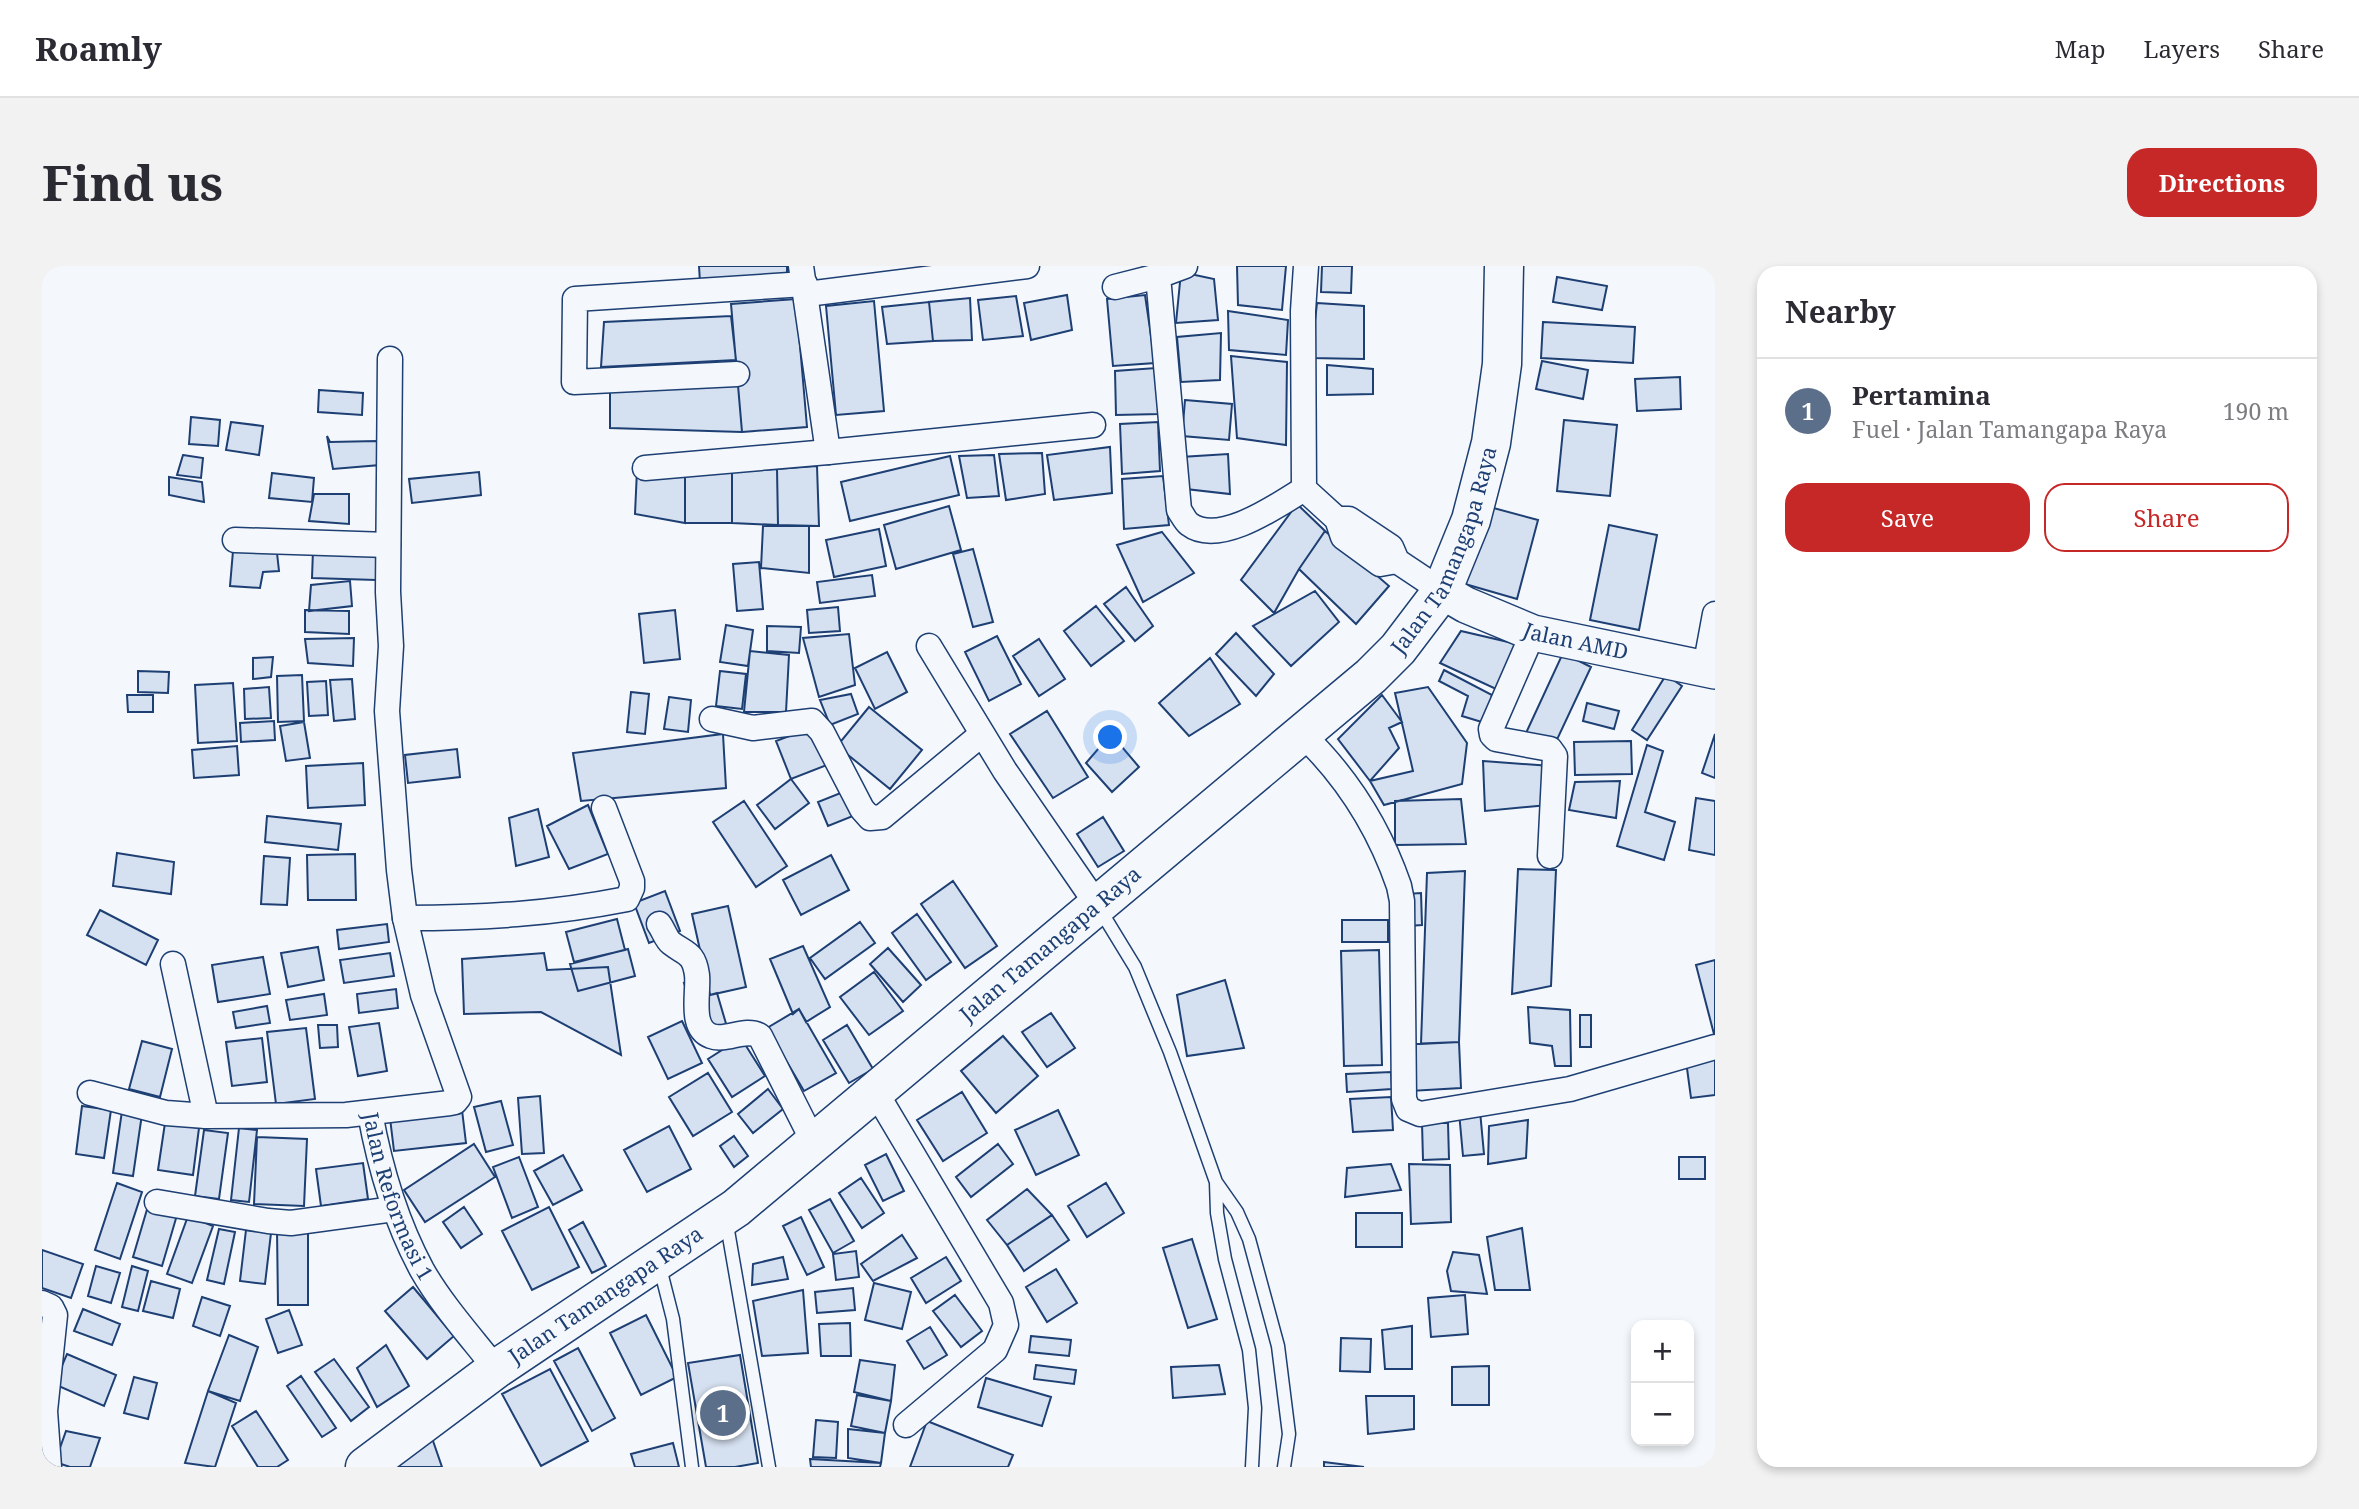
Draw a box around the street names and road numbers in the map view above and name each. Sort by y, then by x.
street label: Jalan Tamangapa Raya [1383,443,1503,660]
street label: Jalan AMD [1518,615,1631,666]
street label: Jalan Tamangapa Raya [953,860,1146,1028]
street label: Jalan Reformasi 1 [357,1109,440,1285]
street label: Jalan Tamangapa Raya [502,1219,708,1370]

